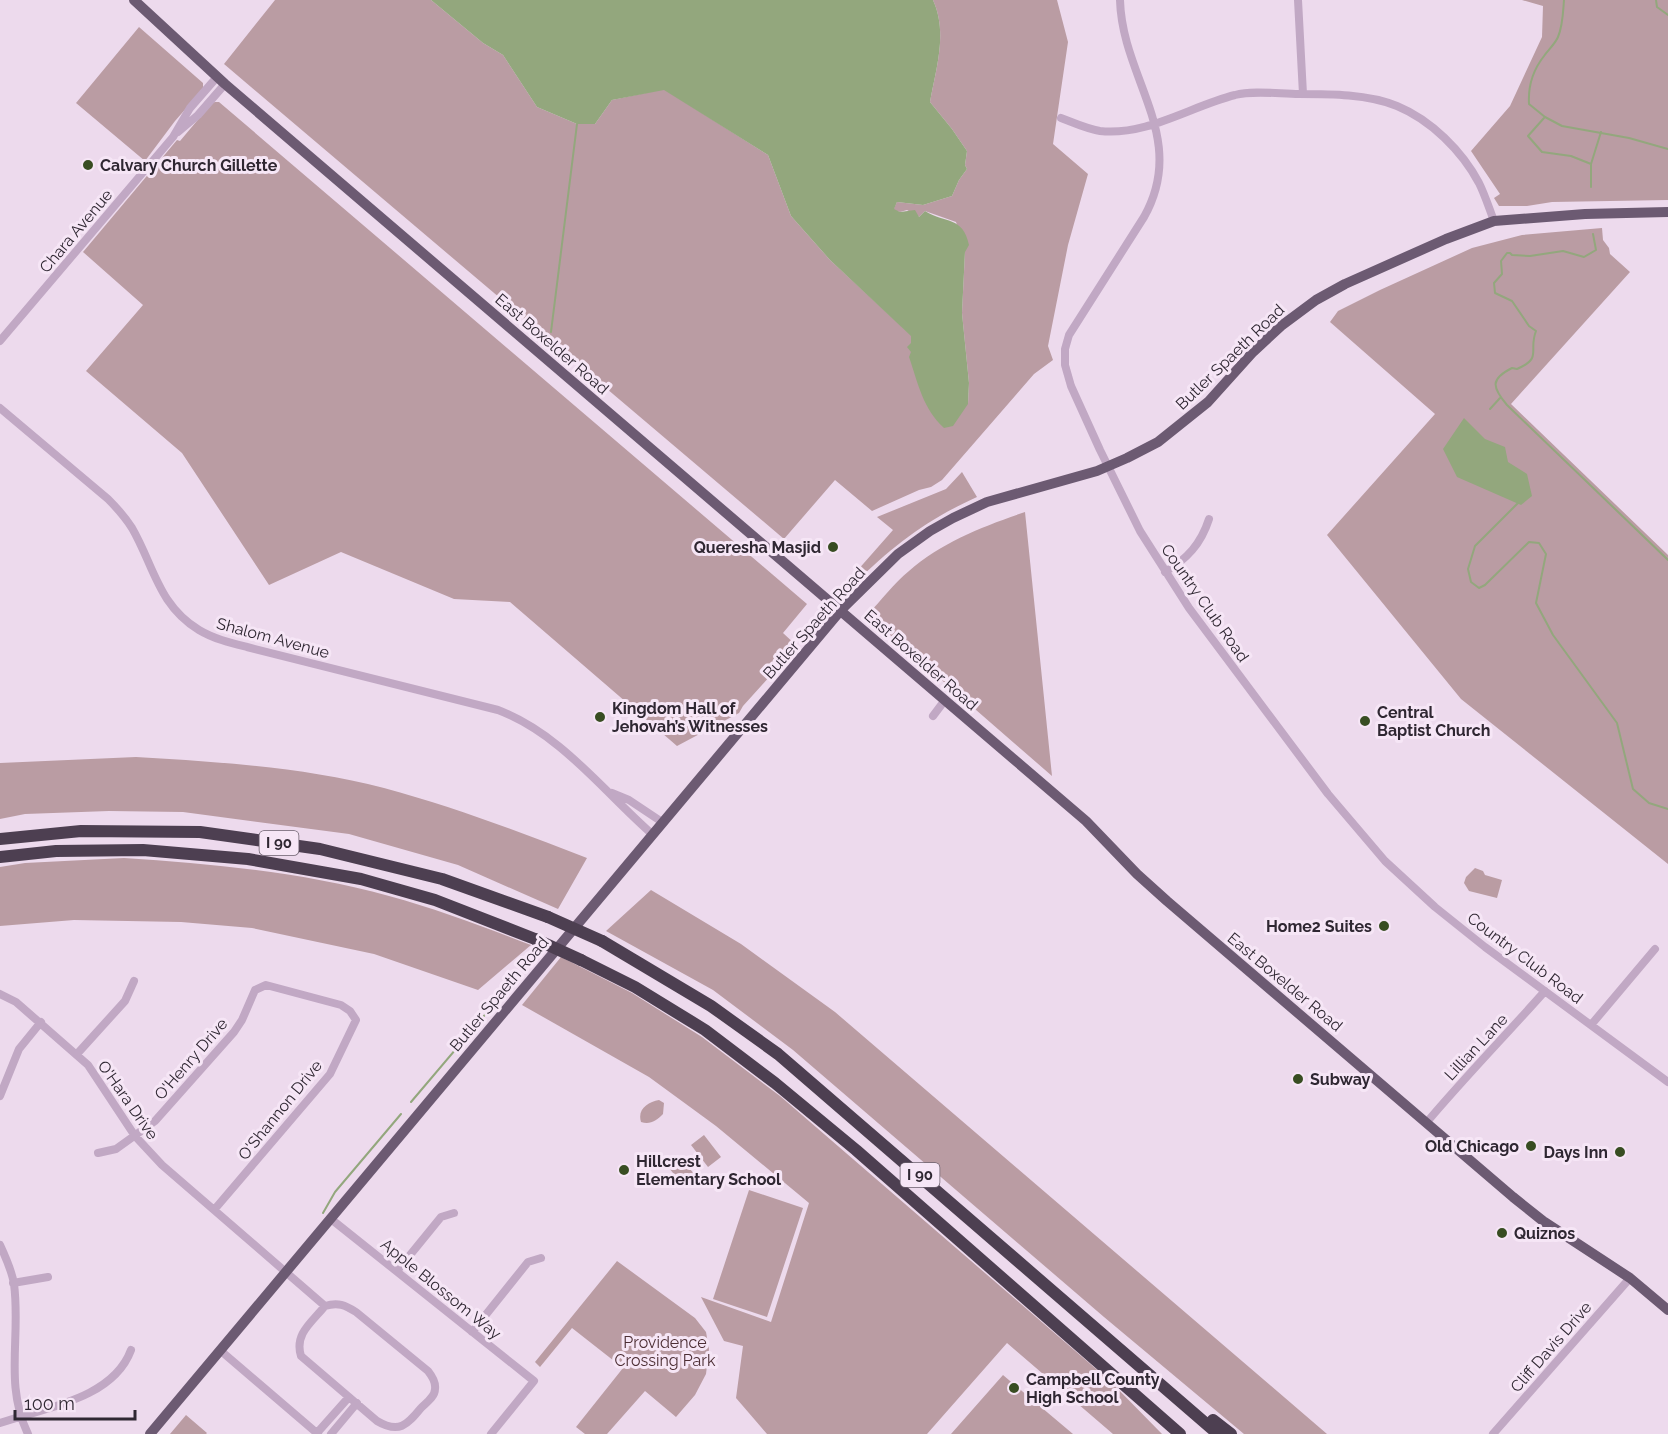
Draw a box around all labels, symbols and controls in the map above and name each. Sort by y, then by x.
place label: Calvary Church Gillette [100,156,278,175]
marker: Calvary Church Gillette [81,158,95,172]
street label: Chara Avenue [36,185,116,277]
street label: East Boxelder Road [491,290,613,398]
street label: Butler Spaeth Road [1172,300,1288,414]
place label: Queresha Masjid [694,538,821,557]
marker: Queresha Masjid [826,540,840,554]
street label: Country Club Road [1157,540,1253,666]
street label: Butler Spaeth Road [759,563,869,683]
street label: East Boxelder Road [860,606,982,714]
street label: Shalom Avenue [214,614,332,662]
place label: Kingdom Hall of Jehovah’s Witnesses [612,699,768,736]
place label: Central Baptist Church [1377,703,1490,740]
marker: Kingdom Hall of Jehovah’s Witnesses [593,710,607,724]
marker: Central Baptist Church [1358,714,1372,728]
road number: I 90 [260,831,298,855]
street label: Country Club Road [1463,908,1587,1008]
place label: Home2 Suites [1266,917,1372,936]
marker: Home2 Suites [1377,919,1391,933]
street label: East Boxelder Road [1224,928,1346,1036]
street label: Butler Spaeth Road [446,933,552,1055]
street label: Lillian Lane [1440,1010,1512,1084]
street label: O'Henry Drive [150,1014,232,1104]
street label: O'Shannon Drive [234,1056,326,1164]
street label: O'Hara Drive [94,1057,162,1143]
place label: Subway [1310,1070,1371,1089]
marker: Subway [1291,1072,1305,1086]
place label: Old Chicago [1425,1137,1519,1156]
marker: Old Chicago [1524,1139,1538,1153]
place label: Days Inn [1544,1143,1608,1162]
marker: Days Inn [1613,1145,1627,1159]
place label: Hillcrest Elementary School [636,1152,782,1189]
marker: Hillcrest Elementary School [617,1163,631,1177]
road number: I 90 [900,1163,940,1187]
place label: Quiznos [1514,1224,1575,1243]
marker: Quiznos [1495,1226,1509,1240]
street label: Apple Blossom Way [377,1235,505,1344]
street label: Cliff Davis Drive [1507,1298,1595,1396]
park label: Providence Crossing Park [615,1333,716,1370]
place label: Campbell County High School [1026,1370,1160,1407]
marker: Campbell County High School [1007,1381,1021,1395]
scale bar [15,1383,135,1421]
text: 100 m [24,1393,75,1414]

